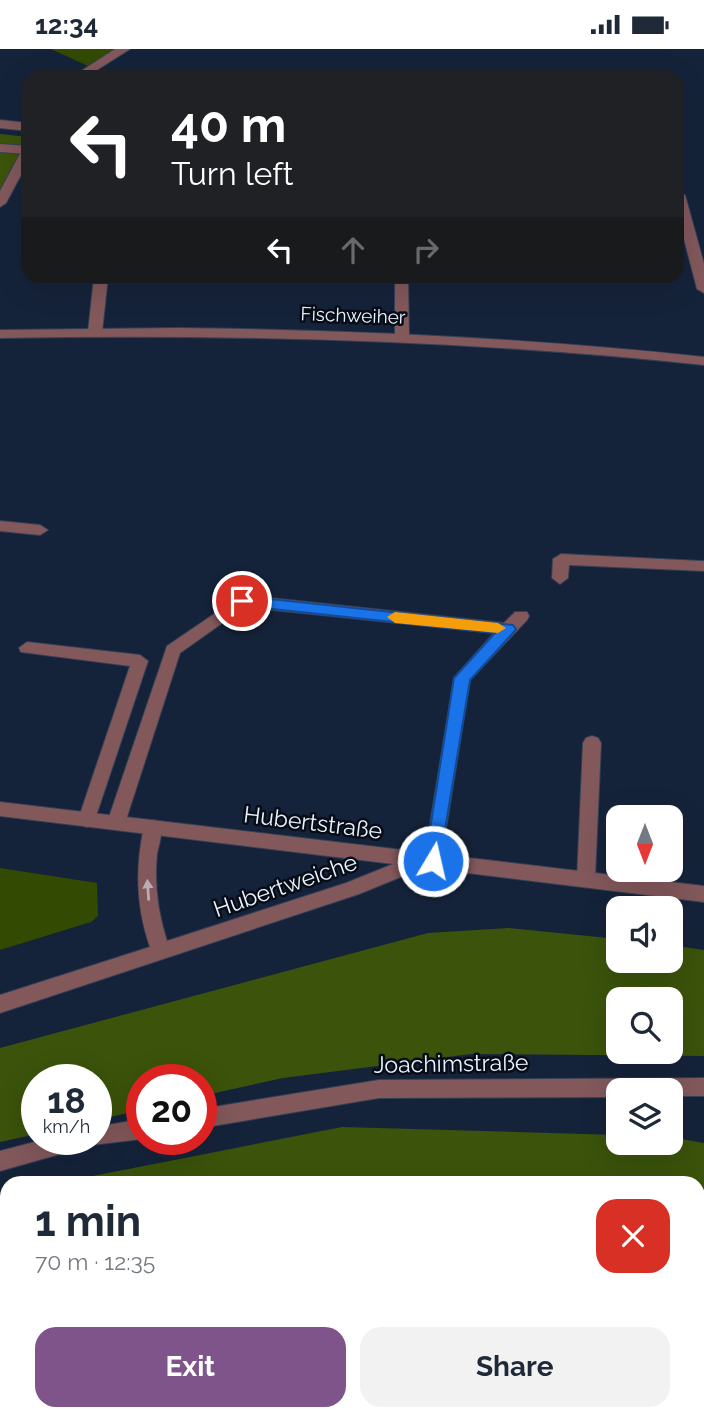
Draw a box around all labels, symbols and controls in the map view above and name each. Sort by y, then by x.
text: 12:34 [35,10,98,40]
text: 40 m [171,96,286,153]
icon: left [56,98,147,189]
text: Turn left [171,155,293,192]
icon: left [261,231,299,269]
icon: ahead [334,231,372,269]
icon: right [407,231,445,269]
street label: Fischweiher [300,302,406,328]
pin [212,571,272,631]
icon: arrive [223,582,261,620]
street label: Hubertstraße [242,800,384,844]
north arrow [606,805,682,882]
map controls [606,805,683,1155]
position arrow [396,824,470,898]
street label: Hubertweiche [209,848,361,922]
one-way arrow [142,879,153,901]
button: sound [606,896,683,973]
button: search [606,987,683,1064]
street label: Joachimstraße [373,1048,529,1078]
speed limit sign: 20 [126,1064,217,1155]
button: layers [606,1078,683,1155]
text: 18 [47,1080,86,1121]
text: km/h [43,1116,90,1137]
text: 1 min [35,1197,141,1246]
button: close [596,1199,670,1273]
text: 70 m · 12:35 [35,1248,155,1275]
button: Exit [35,1327,346,1407]
button: Share [360,1327,670,1407]

